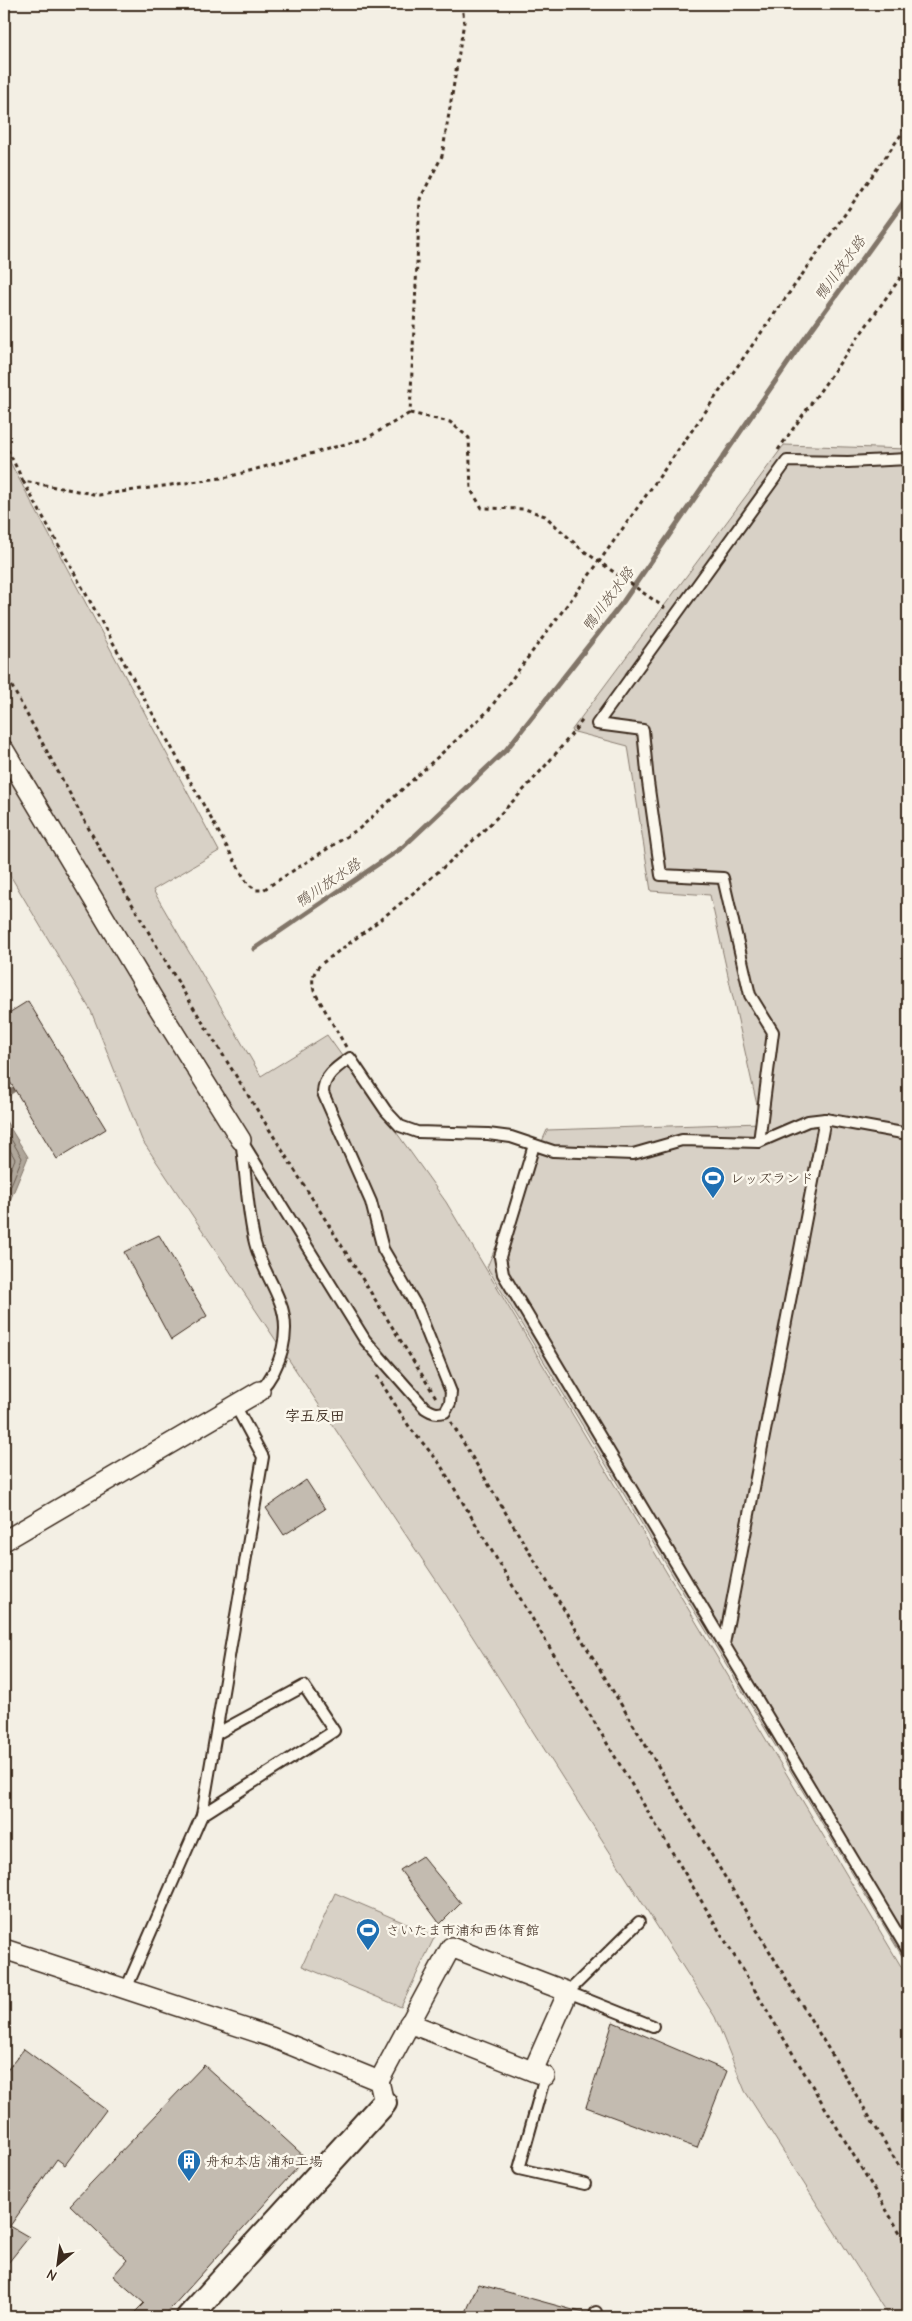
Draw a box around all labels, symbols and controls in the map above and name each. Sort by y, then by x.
water label: 鴨川放水路 [811,232,870,304]
water label: 鴨川放水路 [578,563,638,634]
water label: 鴨川放水路 [292,854,365,911]
sports icon: レッズランド [700,1165,726,1199]
place label: レッズランド [730,1170,814,1187]
district label: 字五反田 [285,1407,345,1425]
sports icon: さいたま市浦和西体育館 [355,1917,381,1951]
place label: さいたま市浦和西体育館 [386,1922,539,1939]
building icon: 舟和本店 浦和工場 [176,2148,202,2182]
place label: 舟和本店 浦和工場 [206,2153,323,2170]
north arrow [32,2238,82,2288]
text: N [44,2265,60,2285]

